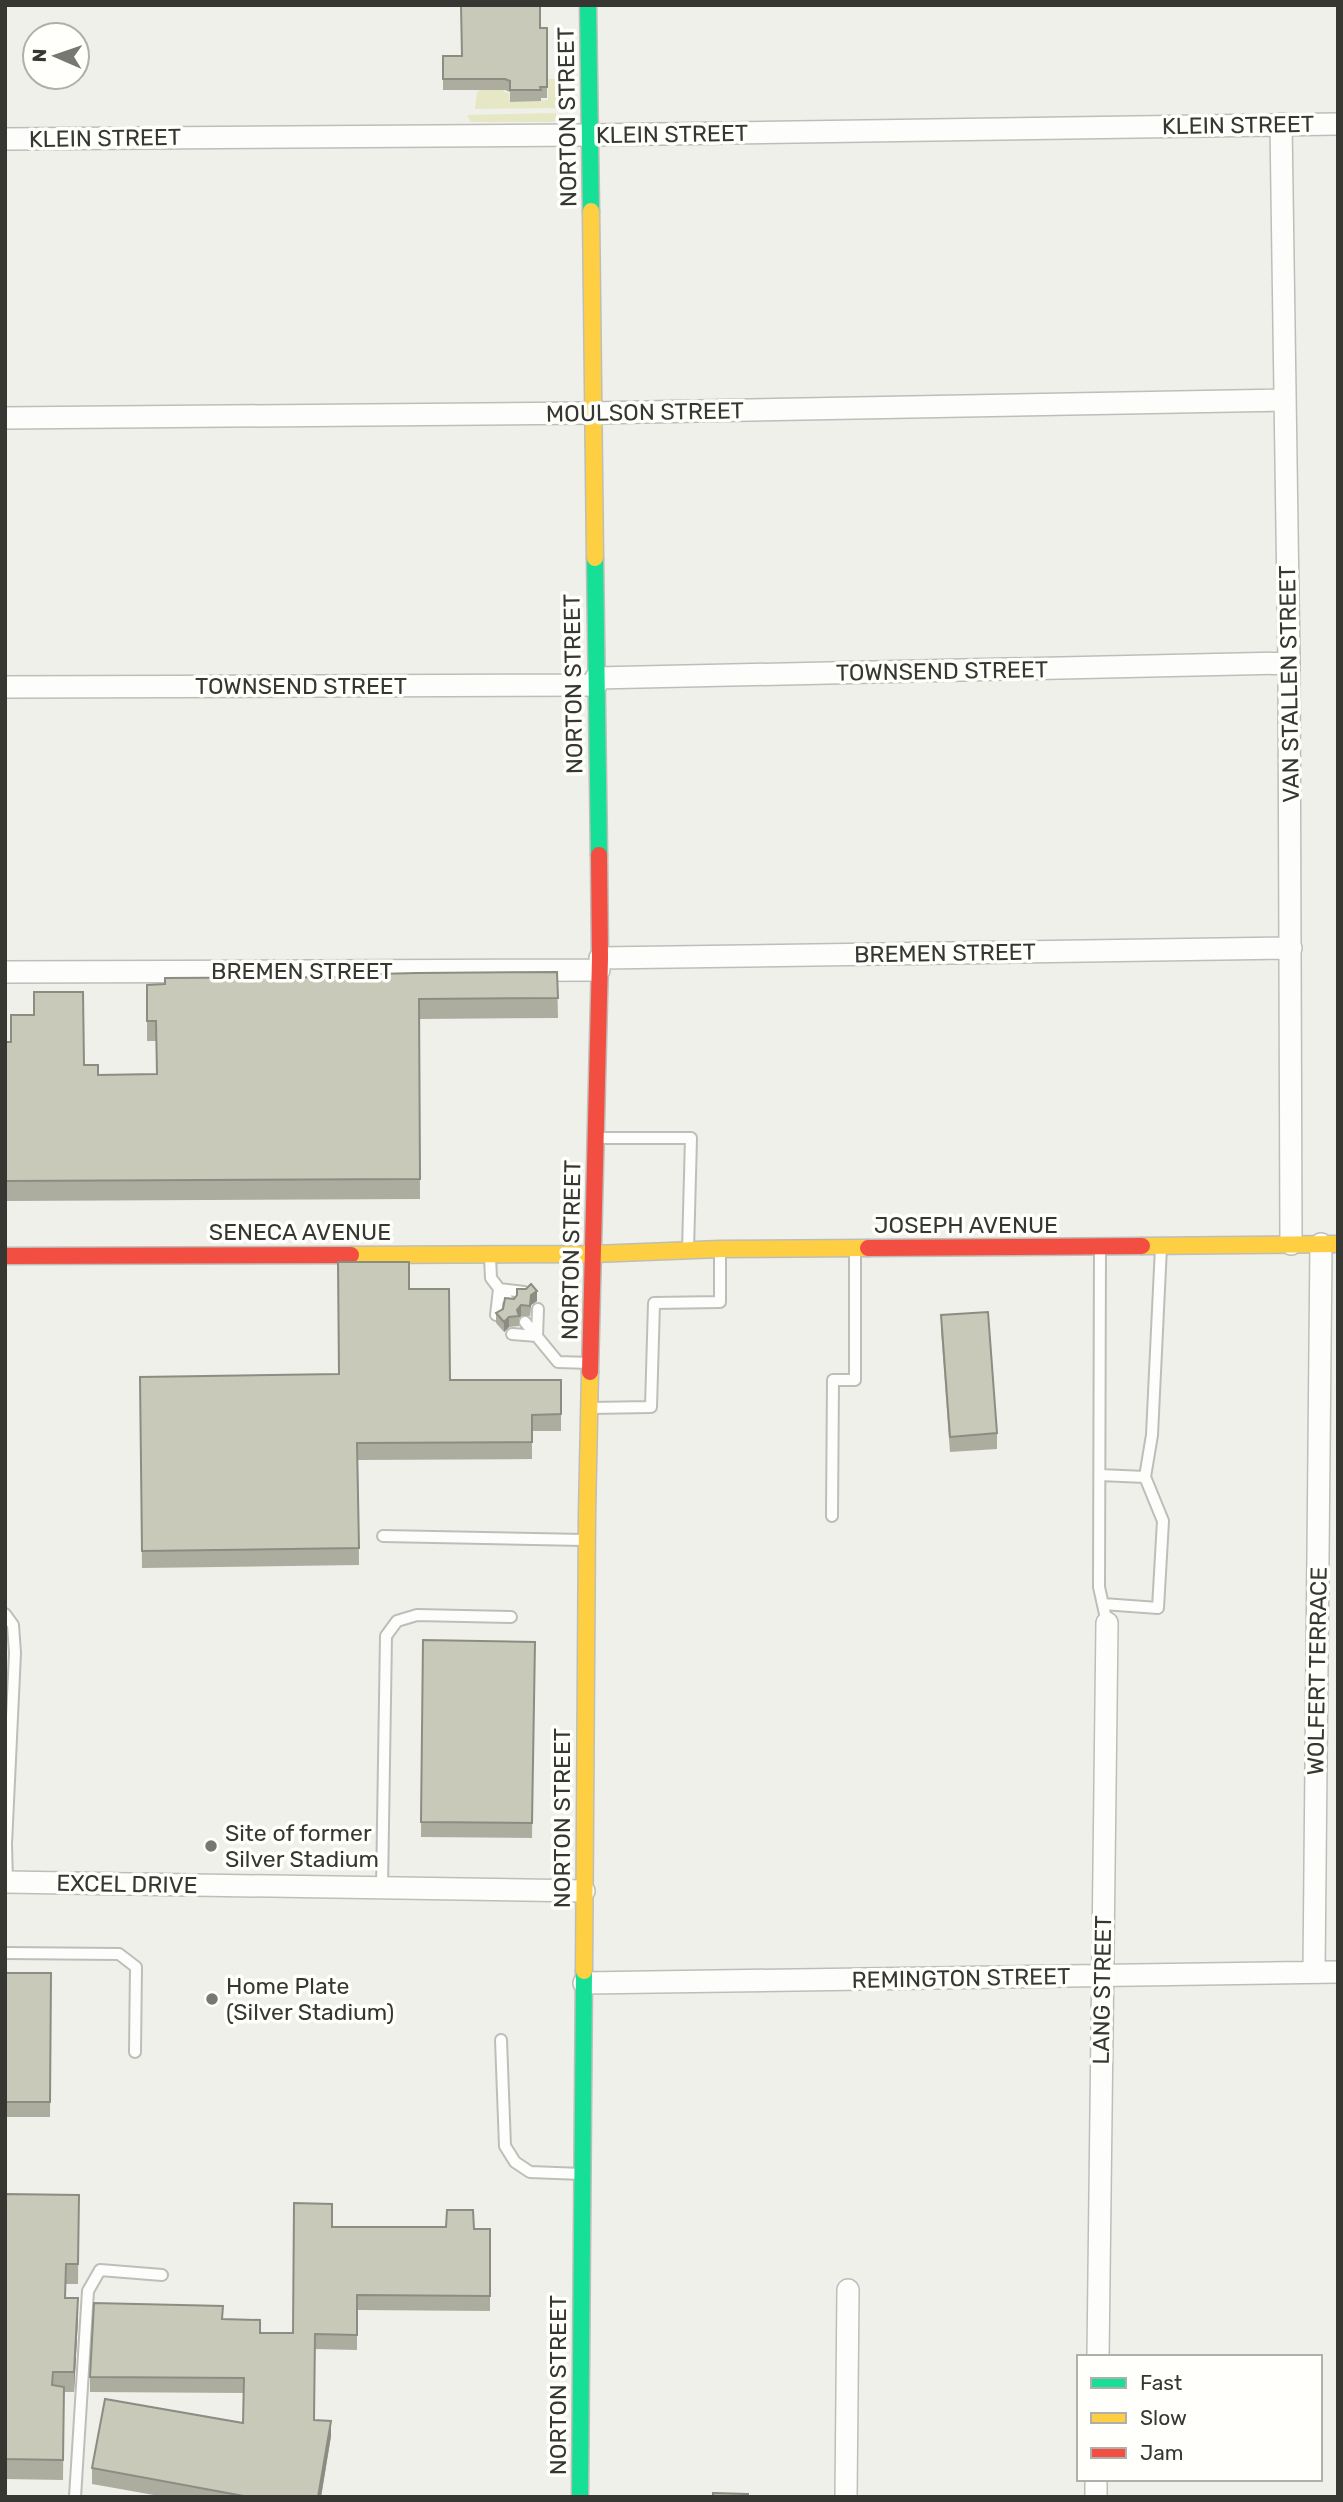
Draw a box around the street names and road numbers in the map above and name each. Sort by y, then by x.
street label: NORTON STREET [551,27,583,207]
street label: KLEIN STREET [1162,110,1314,140]
street label: KLEIN STREET [596,119,748,149]
street label: KLEIN STREET [29,123,181,153]
street label: MOULSON STREET [546,396,744,428]
street label: VAN STALLEN STREET [1273,565,1305,803]
street label: NORTON STREET [557,594,589,774]
street label: TOWNSEND STREET [836,655,1048,687]
street label: TOWNSEND STREET [195,672,407,700]
street label: BREMEN STREET [854,937,1036,969]
street label: BREMEN STREET [211,957,393,985]
street label: NORTON STREET [555,1160,587,1340]
street label: JOSEPH AVENUE [874,1211,1058,1239]
street label: SENECA AVENUE [209,1218,391,1246]
street label: WOLFERT TERRACE [1301,1566,1333,1776]
street label: NORTON STREET [548,1728,576,1908]
street label: EXCEL DRIVE [56,1869,198,1899]
street label: LANG STREET [1087,1915,1117,2065]
street label: REMINGTON STREET [851,1962,1071,1994]
street label: NORTON STREET [544,2295,572,2475]

